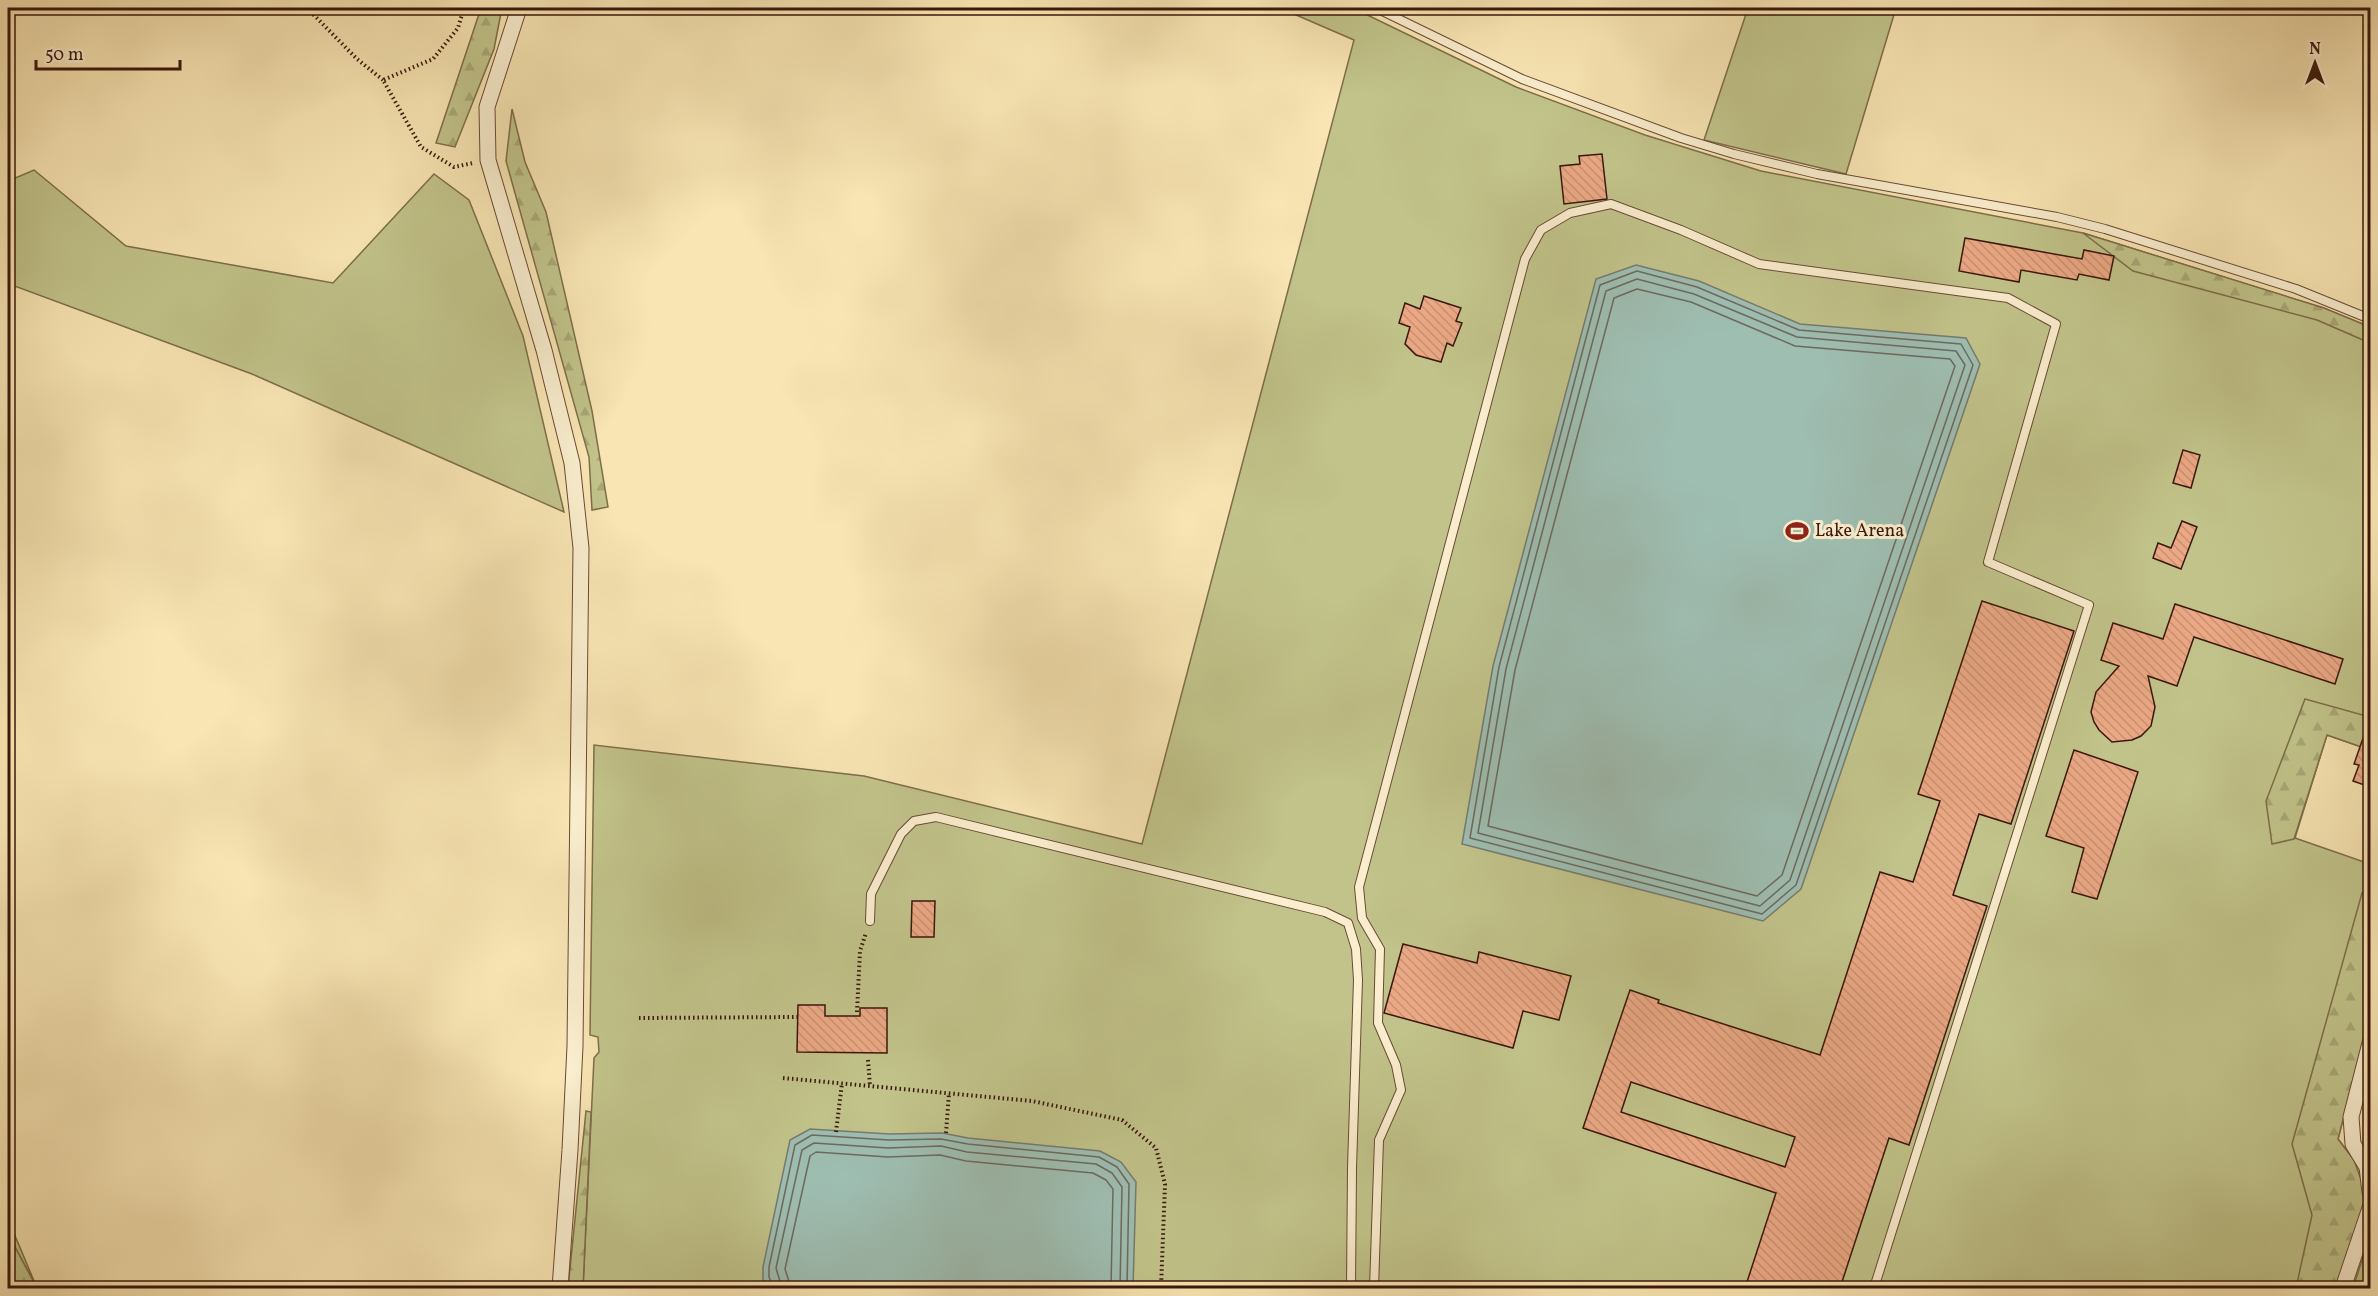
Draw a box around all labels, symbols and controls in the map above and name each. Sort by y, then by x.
scale bar [36,33,180,71]
north arrow [2285,33,2345,93]
text: N [2309,39,2321,61]
text: 50 m [45,43,84,68]
sports icon: Lake Arena [1784,518,1810,544]
place label: Lake Arena [1815,519,1904,544]

